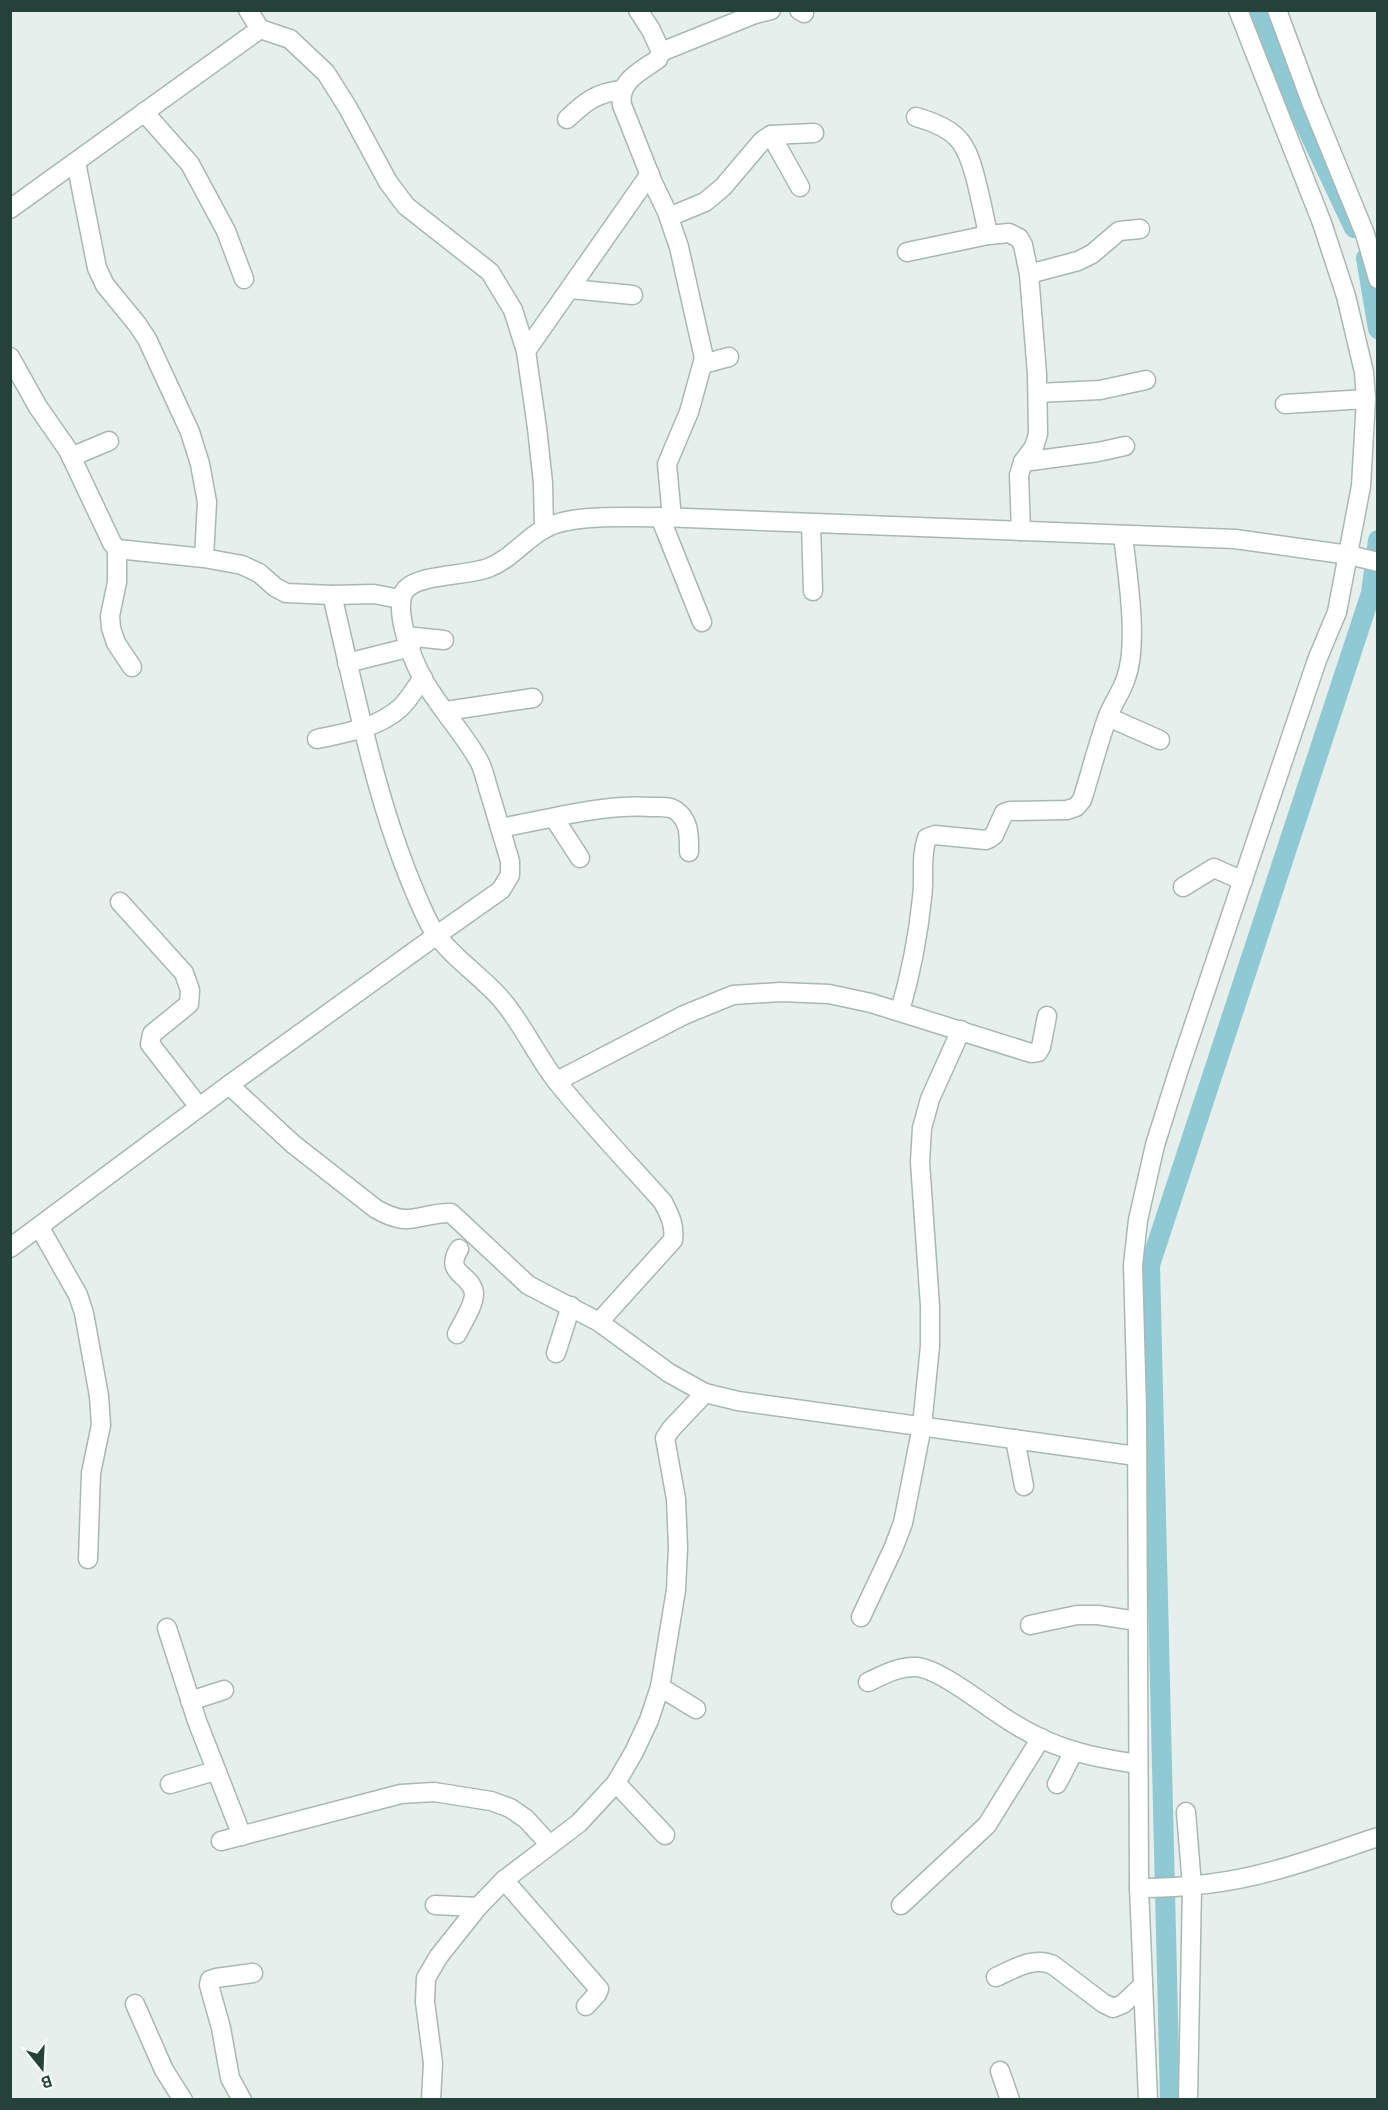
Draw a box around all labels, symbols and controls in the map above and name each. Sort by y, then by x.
north arrow [12,2038,72,2098]
text: B [38,2070,55,2093]

